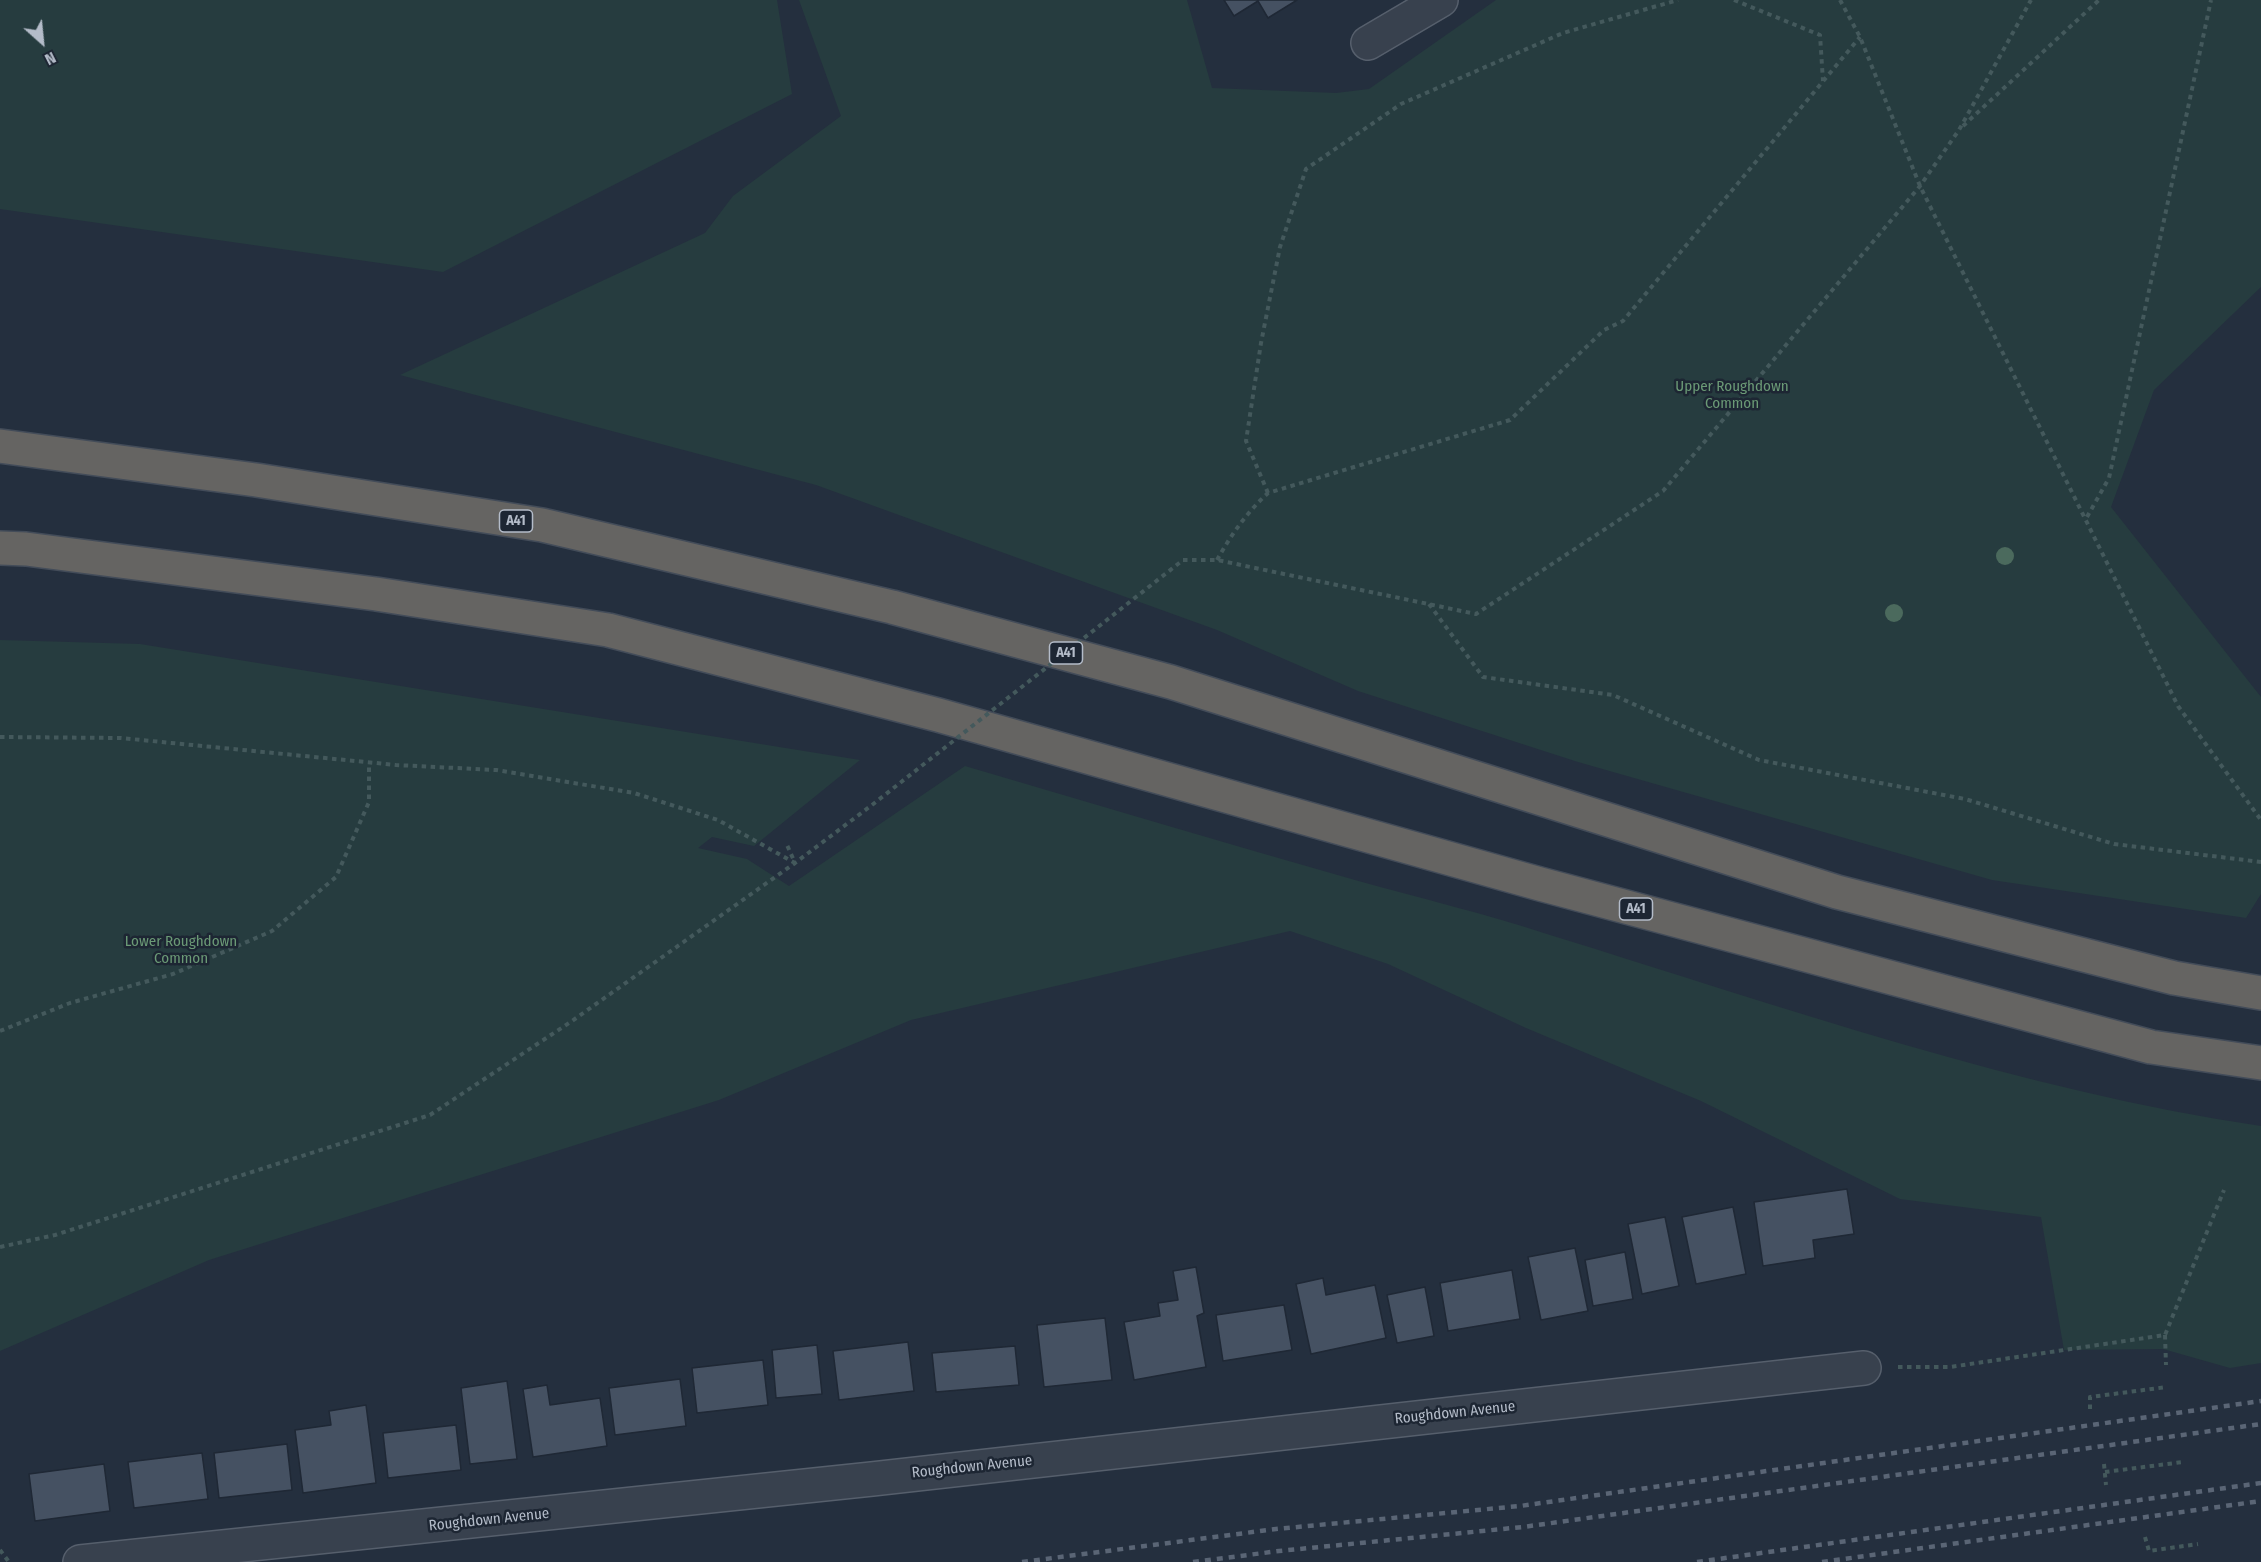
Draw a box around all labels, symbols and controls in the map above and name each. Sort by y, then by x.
north arrow [12,12,72,72]
text: N [42,48,59,69]
park label: Upper Roughdown Common [1675,378,1789,413]
road number: A41 [500,510,532,532]
road number: A41 [1050,642,1082,664]
road number: A41 [1620,898,1652,920]
park label: Lower Roughdown Common [125,933,237,968]
street label: Roughdown Avenue [1394,1398,1516,1428]
street label: Roughdown Avenue [911,1452,1033,1482]
street label: Roughdown Avenue [428,1505,550,1535]

